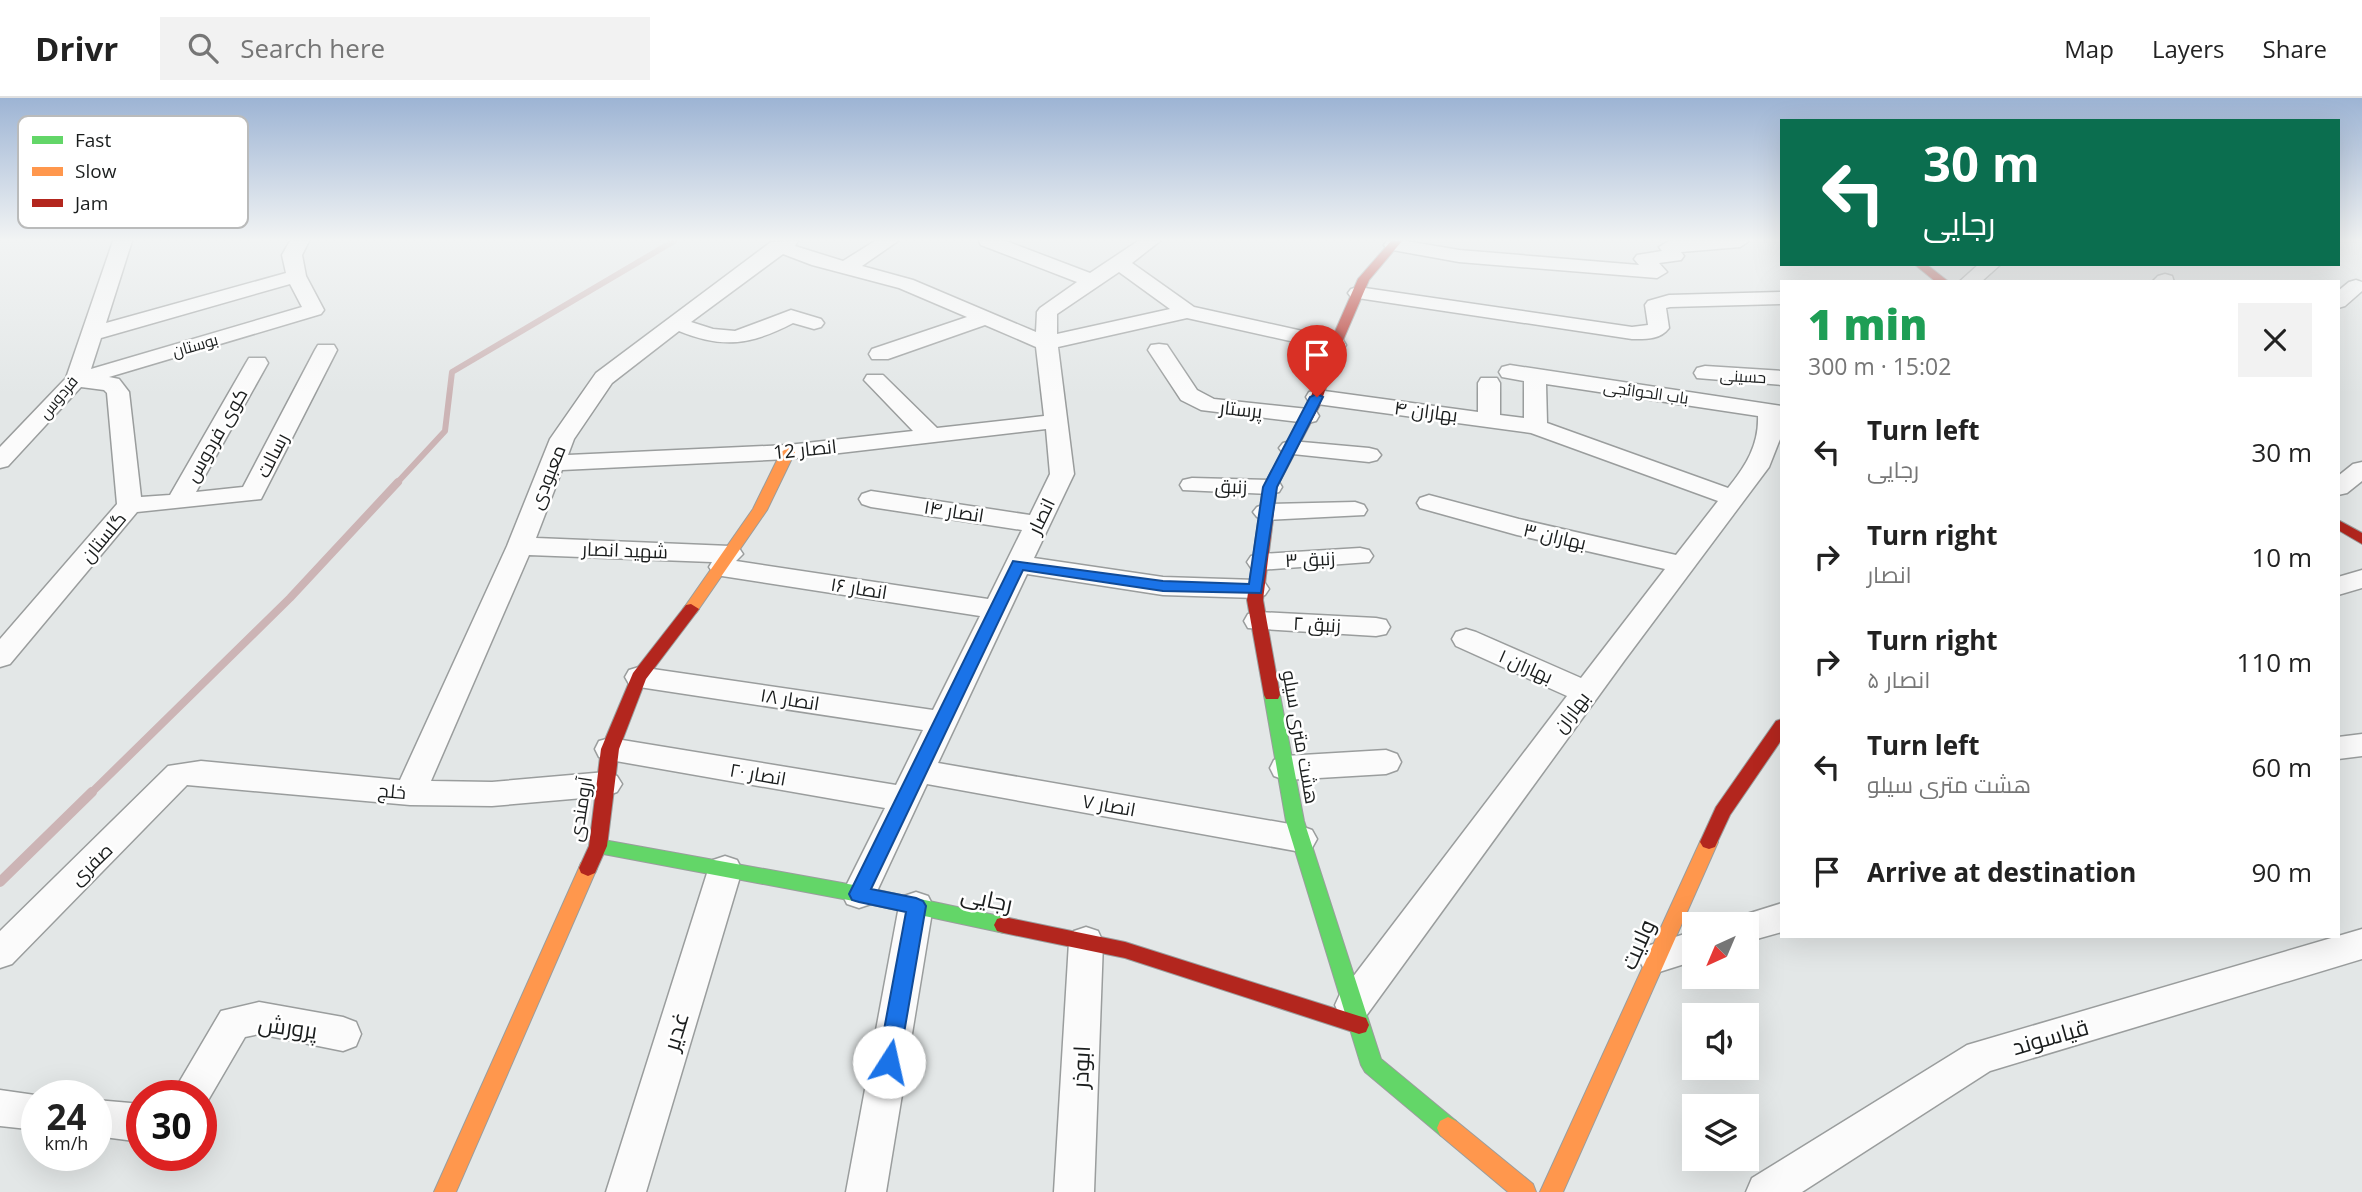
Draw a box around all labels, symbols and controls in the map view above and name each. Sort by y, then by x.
search box [160,17,650,80]
text: Drivr [35,26,118,71]
icon: search [184,29,222,67]
text: Search here [240,30,385,66]
text: Map [2064,32,2114,65]
text: Layers [2152,32,2225,65]
text: Share [2263,32,2327,65]
legend [18,116,248,228]
text: Fast [75,127,111,153]
text: 30 m [1923,130,2040,196]
icon: left [1808,147,1899,238]
text: Slow [75,158,117,184]
text: Jam [73,190,108,216]
text: رجایی [1923,201,1995,244]
text: 1 min [1808,295,1927,352]
button: close [2238,303,2312,377]
pin [1287,325,1347,397]
street label: بوستان [169,328,221,362]
icon: arrive [1298,336,1336,374]
text: 300 m · 15:02 [1808,350,1951,382]
street label: حسینی [1719,364,1767,388]
street label: فردوس [33,371,83,423]
street label: باب الحوائجی [1602,375,1690,409]
street label: کوی فردوس [179,383,253,487]
street label: پرستار [1217,394,1264,424]
street label: بهاران ۴ [1393,394,1459,428]
text: Turn left [1867,412,1979,448]
street label: رسالت [250,428,294,482]
street label: انصار 12 [772,433,838,465]
icon: left [1808,433,1846,471]
text: 30 m [2251,434,2312,470]
street label: معبودی [522,441,572,513]
text: رجایی [1867,453,1919,485]
street label: زنبق [1214,472,1248,500]
street label: انصار ۱۴ [922,493,986,529]
street label: انصار [1021,494,1061,539]
street label: گلستان [74,506,132,568]
street label: بهاران ۳ [1521,516,1589,556]
text: Turn right [1867,517,1998,553]
street label: شهید انصار [581,535,668,564]
icon: right [1808,538,1846,576]
text: 10 m [2251,539,2312,575]
street label: زنبق ۳ [1284,545,1336,573]
text: انصار [1867,558,1912,590]
street label: انصار ۱۶ [829,571,889,605]
street label: زنبق ۲ [1293,610,1341,638]
text: Turn right [1867,622,1998,658]
street label: ۱ بهاران [1495,643,1557,689]
icon: right [1808,643,1846,681]
text: 110 m [2237,644,2312,680]
text: انصار ۵ [1867,663,1930,695]
street label: هشت متری سیلو [1276,668,1326,806]
street label: انصار ۱۸ [758,681,822,717]
street label: بهاران [1547,686,1595,738]
text: Turn left [1867,727,1979,763]
icon: left [1808,748,1846,786]
text: 60 m [2251,749,2312,785]
street label: انصار ۲۰ [728,756,788,792]
text: هشت متری سیلو [1867,768,2031,800]
street label: آرومندی [562,775,598,843]
street label: خلج [377,777,407,806]
street label: انصار ۷ [1080,788,1138,822]
street label: صفری [64,837,118,891]
icon: arrive [1808,853,1846,891]
text: Arrive at destination [1867,854,2136,890]
text: 90 m [2251,854,2312,890]
street label: رجایی [958,877,1016,919]
north arrow [1682,912,1759,989]
map controls [1682,912,1759,1171]
street label: ولایت [1612,914,1662,974]
button: sound [1682,1003,1759,1080]
street label: پرورش [256,1006,320,1046]
street label: غدیر [653,1008,696,1056]
street label: قیاسوند [2008,1010,2092,1062]
position arrow [852,1025,926,1099]
street label: ابوذر [1063,1045,1097,1091]
speed limit sign: 30 [126,1080,217,1171]
text: 24 [46,1093,87,1140]
button: layers [1682,1094,1759,1171]
text: km/h [45,1131,88,1155]

